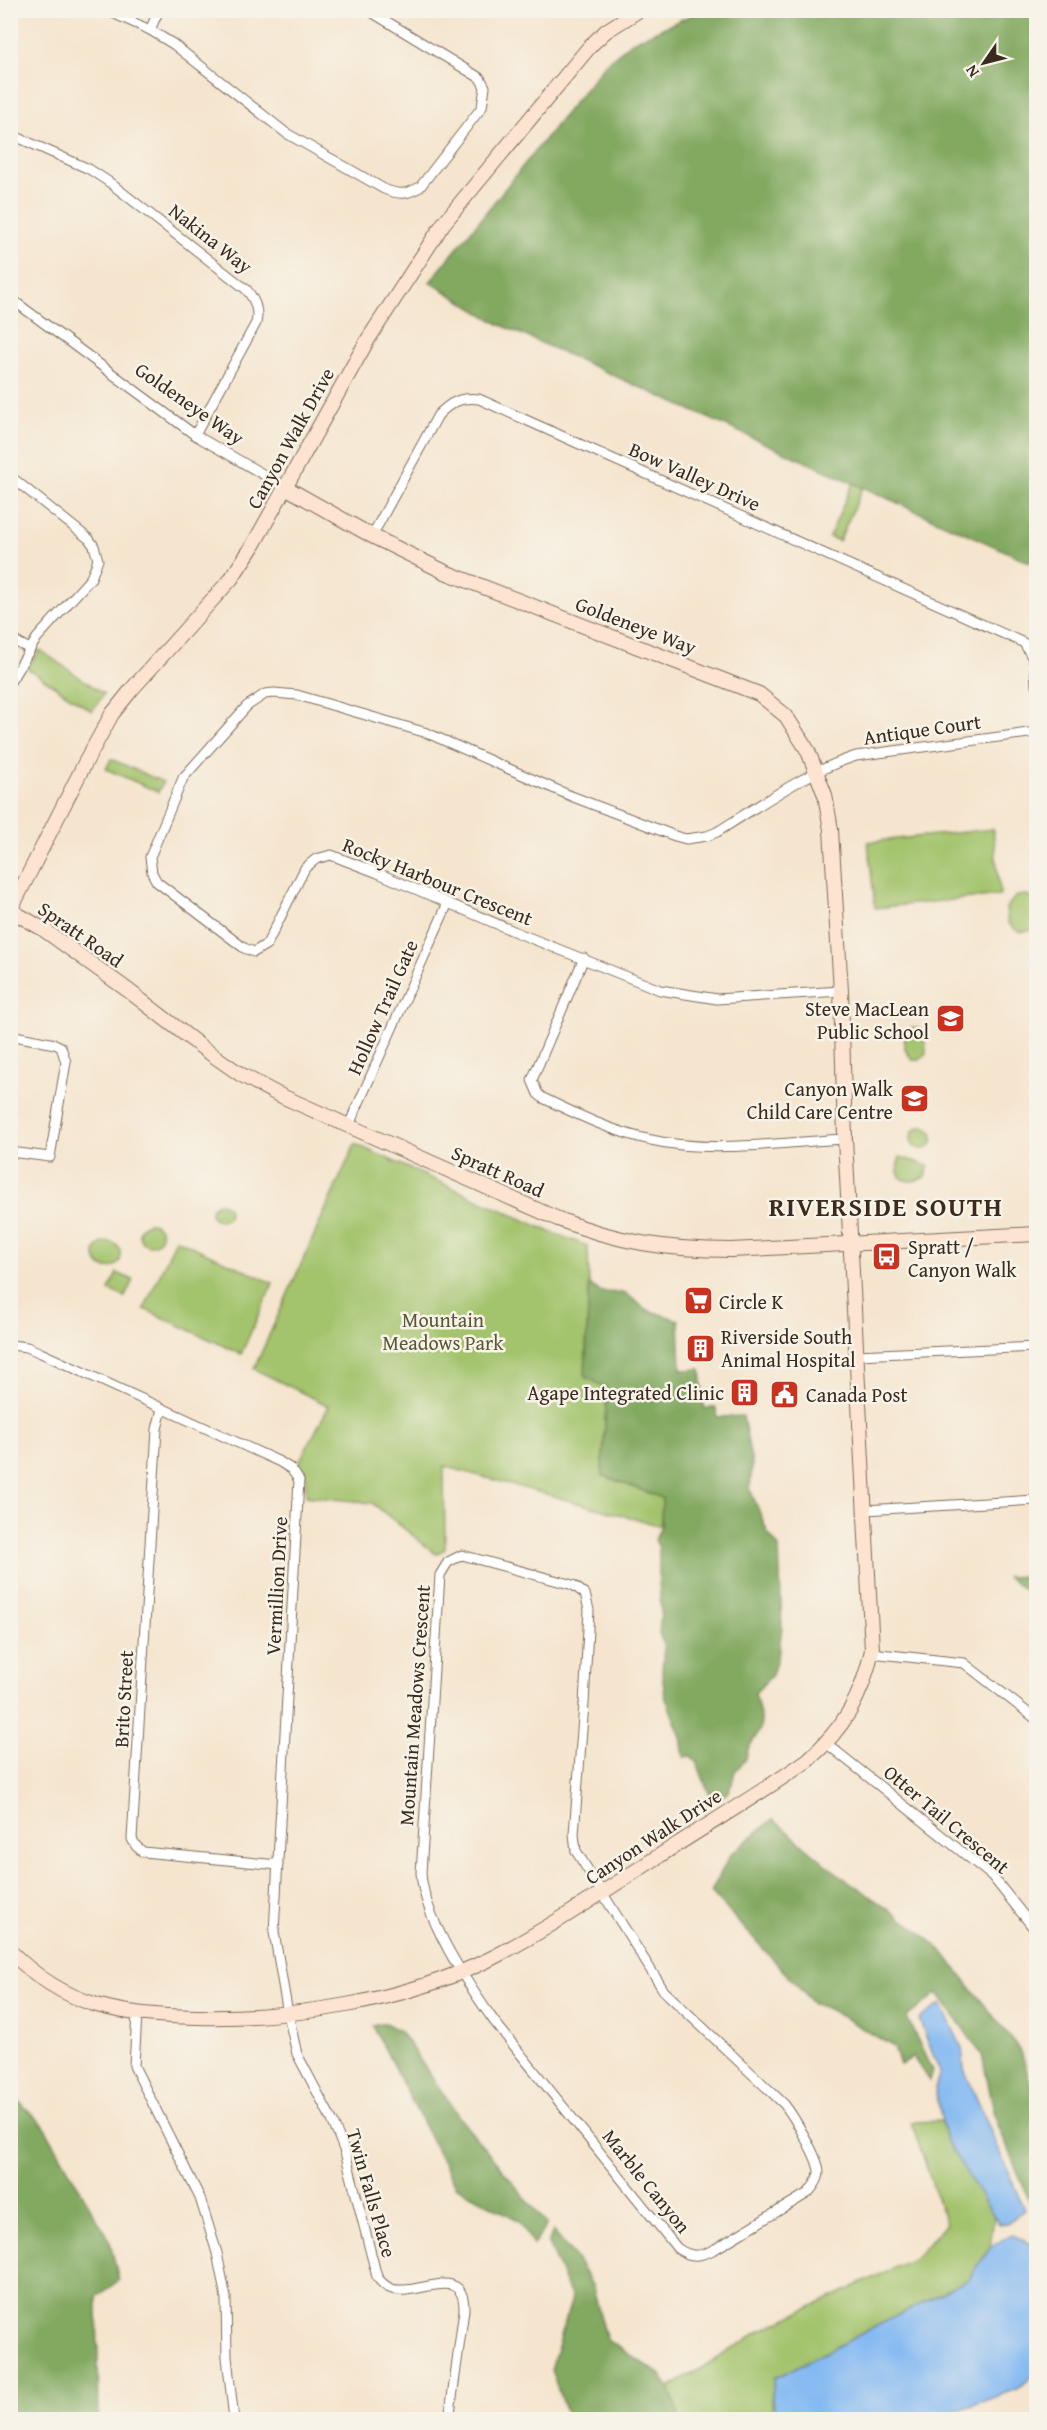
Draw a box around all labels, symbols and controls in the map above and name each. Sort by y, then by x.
north arrow [954,33,1014,93]
text: N [959,60,985,83]
street label: Nakina Way [163,196,259,280]
street label: Goldeneye Way [130,355,250,451]
street label: Canyon Walk Drive [239,362,341,514]
street label: Bow Valley Drive [625,434,765,518]
street label: Goldeneye Way [571,589,701,661]
street label: Antique Court [861,706,983,752]
street label: Rocky Harbour Crescent [339,830,537,932]
street label: Spratt Road [32,894,130,974]
street label: Hollow Trail Gate [339,935,425,1079]
place label: Steve MacLean Public School [805,994,929,1046]
school or university icon: Steve MacLean Public School [934,1003,966,1035]
place label: Canyon Walk Child Care Centre [747,1074,894,1126]
school or university icon: Canyon Walk Child Care Centre [898,1083,930,1115]
street label: Spratt Road [447,1138,549,1204]
district label: RIVERSIDE SOUTH [769,1187,1003,1226]
place label: Spratt / Canyon Walk [908,1232,1017,1284]
bus stop icon: Spratt / Canyon Walk [871,1241,903,1273]
supermarket icon: Circle K [682,1285,714,1317]
place label: Circle K [719,1287,783,1316]
park label: Mountain Meadows Park [383,1305,504,1357]
place label: Riverside South Animal Hospital [721,1322,856,1374]
building icon: Riverside South Animal Hospital [684,1332,716,1364]
building icon: Agape Integrated Clinic [729,1376,761,1408]
place label: Agape Integrated Clinic [527,1378,724,1407]
public building icon: Canada Post [769,1378,801,1410]
place label: Canada Post [806,1380,908,1409]
street label: Vermillion Drive [258,1516,294,1656]
street label: Mountain Meadows Crescent [391,1584,437,1826]
street label: Brito Street [106,1650,140,1748]
street label: Otter Tail Crescent [878,1758,1016,1880]
street label: Canyon Walk Drive [579,1781,727,1891]
street label: Marble Canyon [596,2123,698,2239]
street label: Twin Falls Place [340,2125,404,2261]

